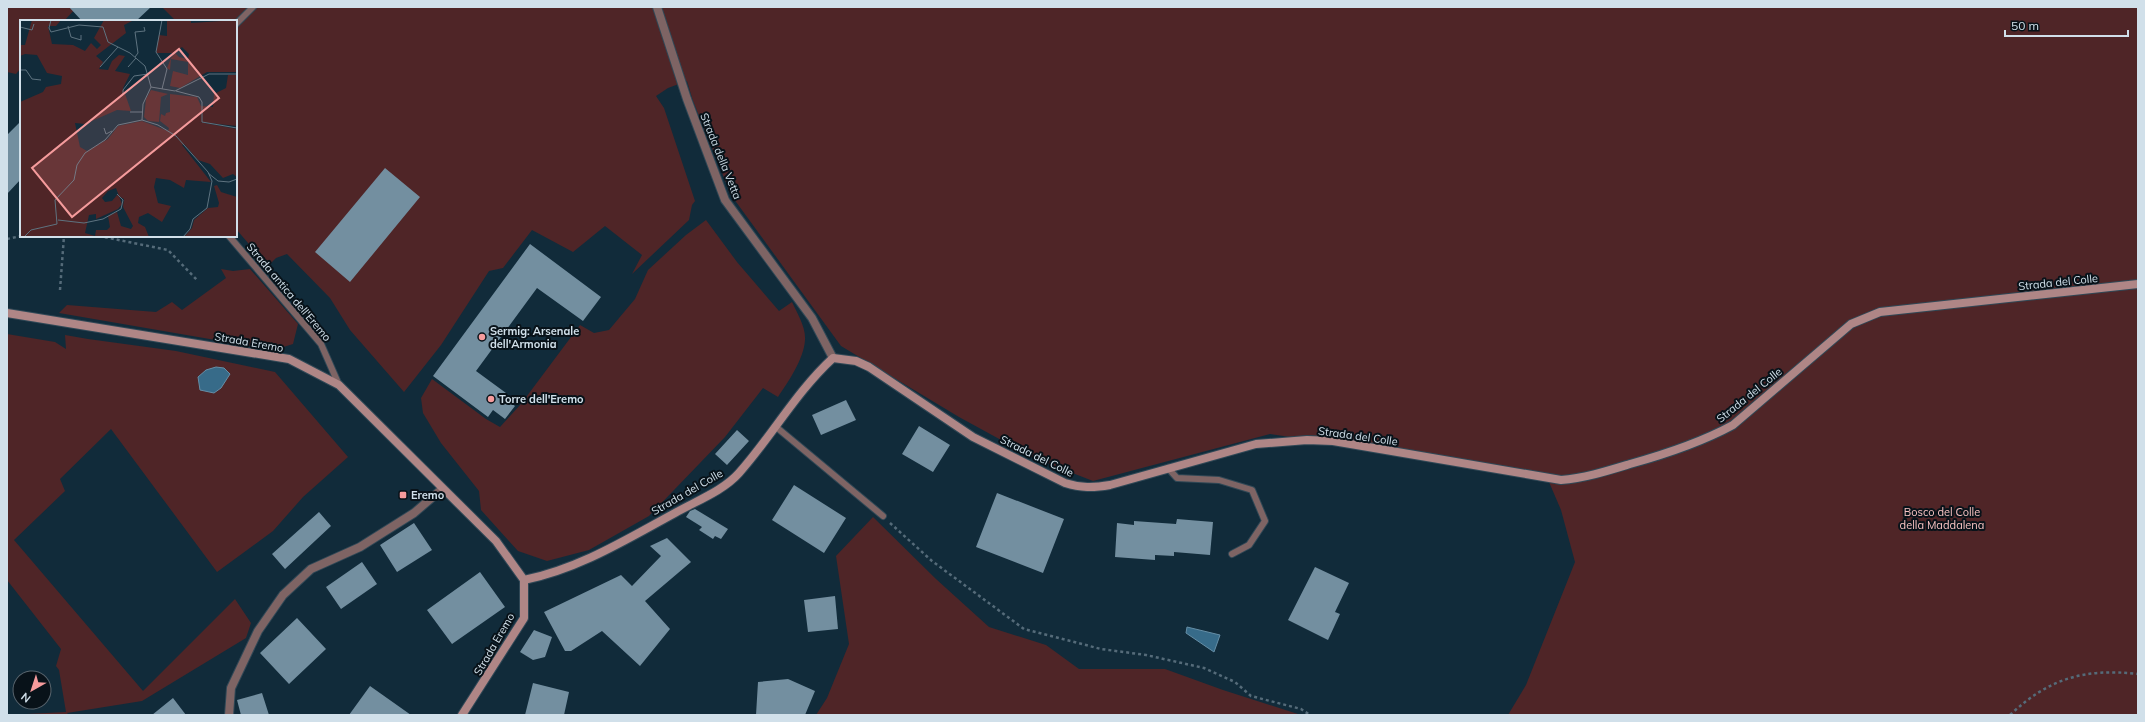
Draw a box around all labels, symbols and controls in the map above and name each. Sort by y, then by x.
scale bar [2005,12,2128,38]
text: 50 m [2011,18,2039,33]
inset map [20,20,237,237]
street label: Strada della Vetta [697,111,745,201]
street label: Strada antica dell'Eremo [244,240,334,344]
street label: Strada del Colle [2017,271,2099,293]
place label: Sermig: Arsenale dell'Armonia [490,324,579,351]
street label: Strada Eremo [214,329,284,355]
marker: Sermig: Arsenale dell'Armonia [477,332,487,342]
street label: Strada del Colle [1714,364,1785,426]
place label: Torre dell'Eremo [499,392,584,406]
marker: Torre dell'Eremo [486,394,496,404]
street label: Strada del Colle [1317,424,1399,449]
street label: Strada del Colle [998,432,1076,480]
street label: Strada del Colle [649,466,725,518]
place label: Eremo [411,488,445,502]
marker: Eremo [398,490,408,500]
park label: Bosco del Colle della Maddalena [1900,505,1984,532]
street label: Strada Eremo [471,610,517,678]
north arrow [12,670,52,710]
text: N [18,690,33,706]

